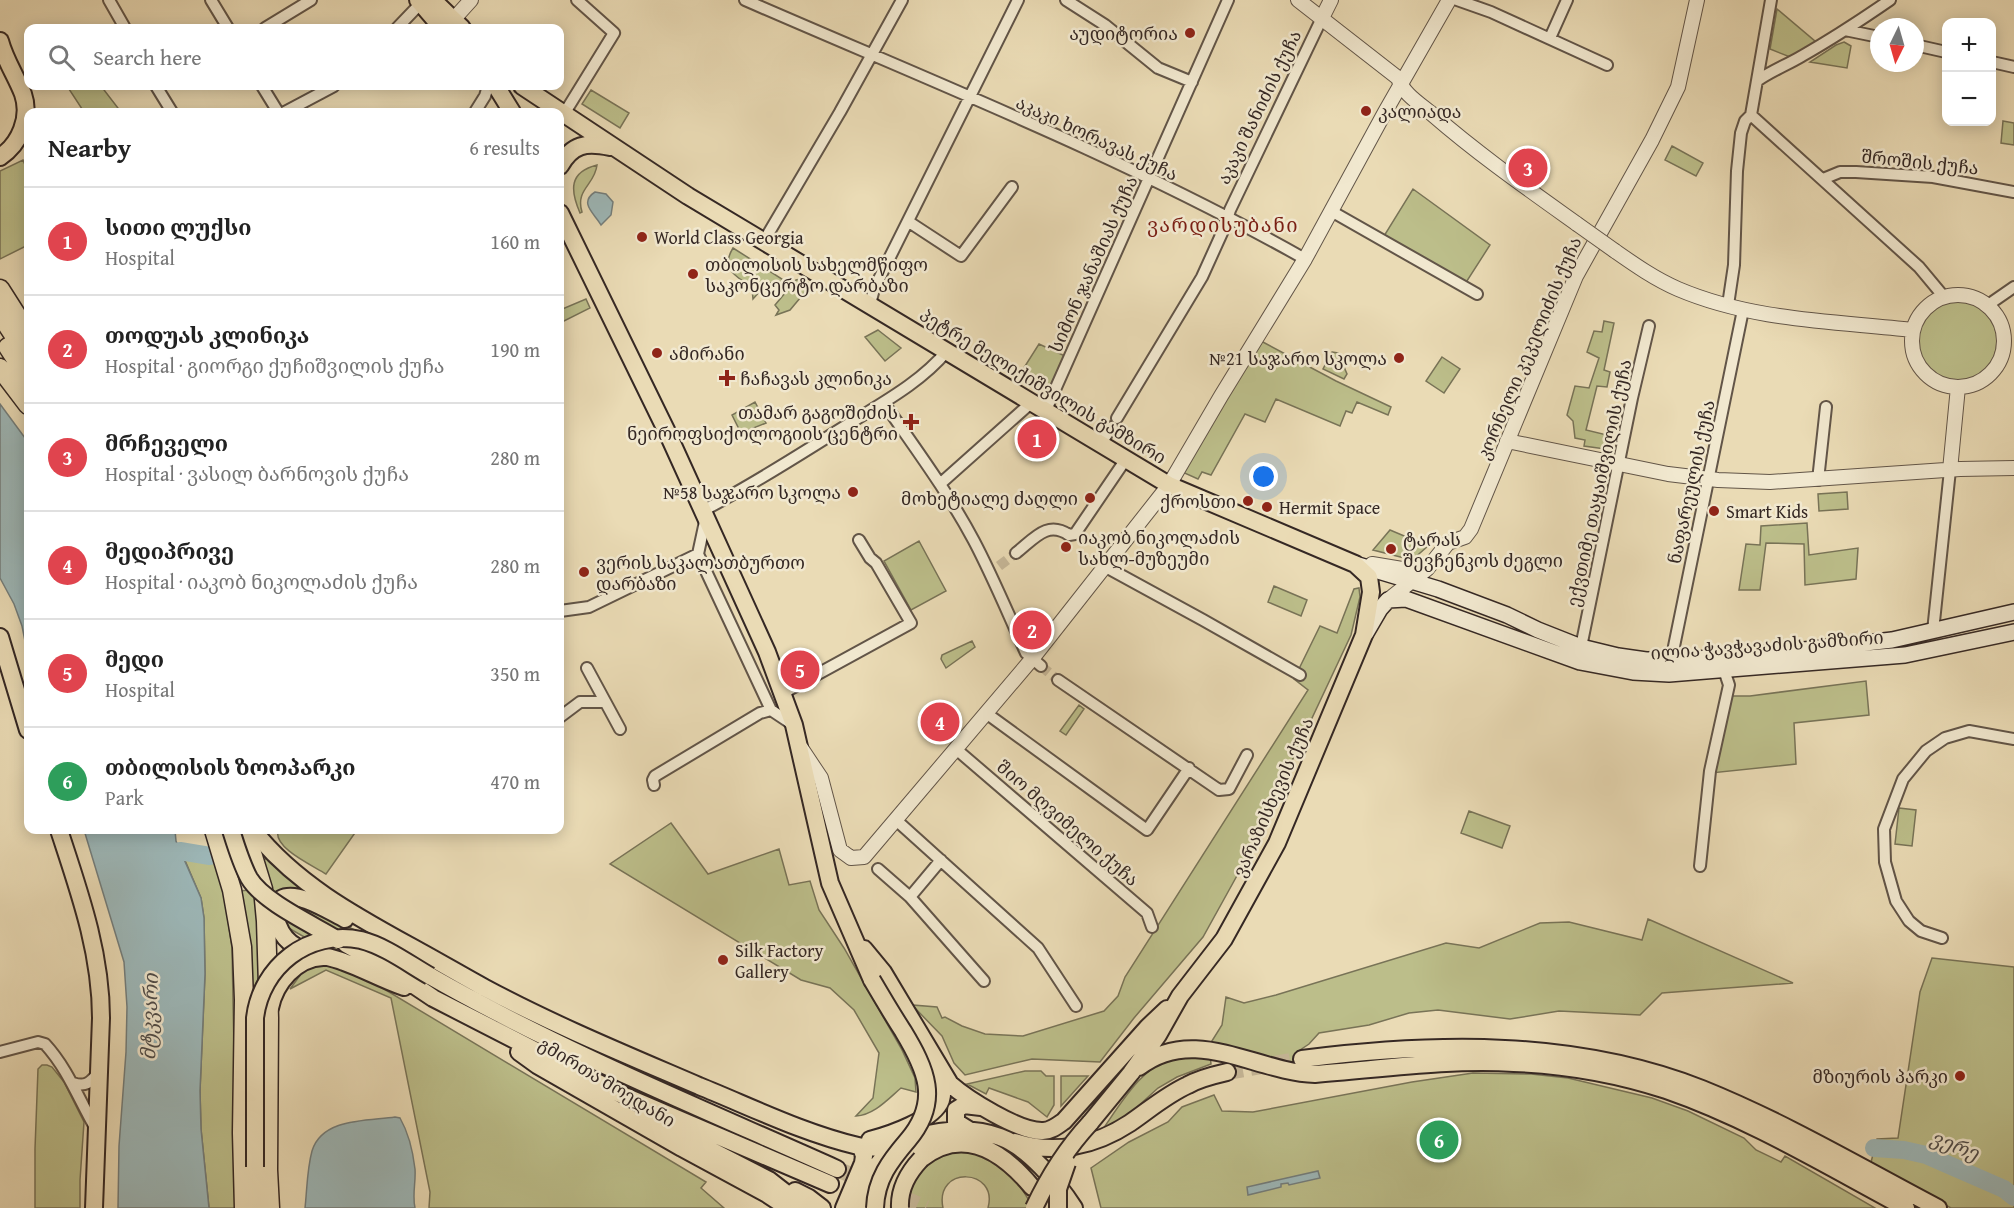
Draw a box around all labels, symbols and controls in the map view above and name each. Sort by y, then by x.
north arrow [1870,18,1924,72]
map controls [1942,18,1996,126]
button: + [1942,18,1996,72]
place label: აუდიტორია [1069,20,1178,47]
search box [24,24,564,90]
street label: აკაკი შანიძის ქუჩა [1210,25,1308,189]
marker: აუდიტორია [1183,26,1197,40]
icon: search [45,41,78,74]
text: Search here [93,41,202,73]
button: − [1942,72,1996,126]
street label: აკაკი ხორავას ქუჩა [1012,89,1182,187]
place label: კალიადა [1378,98,1461,125]
marker: კალიადა [1359,104,1373,118]
text: Nearby [48,128,131,167]
text: 6 results [469,133,540,162]
street label: შროშის ქუჩა [1860,142,1980,182]
pin: 3 [1508,146,1547,190]
street label: სიმონ ჯანაშიას ქუჩა [1042,171,1144,357]
district label: ვარდისუბანი [1147,210,1299,239]
text: სითი ლუქსი [105,211,251,243]
place label: World Class Georgia [654,224,804,251]
text: 1 [62,227,73,256]
text: 160 m [490,227,540,256]
marker: World Class Georgia [635,230,649,244]
street label: კორნელი კეკელიძის ქუჩა [1470,232,1588,464]
text: Hospital [105,243,175,272]
place label: თბილისის სახელმწიფო საკონცერტო დარბაზი [705,251,928,299]
marker: თბილისის სახელმწიფო საკონცერტო დარბაზი [686,267,700,281]
street label: პეტრე მელიქიშვილის გამზირი [914,301,1172,471]
text: თოდუას კლინიკა [105,319,309,351]
text: 2 [62,335,73,364]
text: 190 m [490,335,540,364]
place label: ამირანი [669,340,745,367]
place label: №21 საჯარო სკოლა [1209,345,1387,372]
marker: ამირანი [650,346,664,360]
text: Hospital · გიორგი ქუჩიშვილის ქუჩა [105,351,445,380]
marker: №21 საჯარო სკოლა [1392,351,1406,365]
street label: ექვთიმე თაყაიშვილის ქუჩა [1560,357,1638,609]
place label: ჩაჩავას კლინიკა [740,365,892,392]
marker: ჩაჩავას კლინიკა [718,369,736,387]
street label: ნაფარეულის ქუჩა [1660,397,1722,567]
place label: თამარ გაგოშიძის ნეიროფსიქოლოგიის ცენტრი [627,399,898,447]
marker: თამარ გაგოშიძის ნეიროფსიქოლოგიის ცენტრი [902,413,920,431]
pin: 1 [1018,416,1056,462]
text: მრჩეველი [105,427,228,459]
text: 3 [62,443,73,472]
text: 280 m [490,443,540,472]
text: Hospital · ვასილ ბარნოვის ქუჩა [105,459,409,488]
your location [1249,462,1278,491]
place label: №58 საჯარო სკოლა [663,479,841,506]
marker: №58 საჯარო სკოლა [846,485,860,499]
place label: მოხეტიალე ძაღლი [901,485,1078,512]
place label: ქროსთი [1160,488,1236,515]
marker: მოხეტიალე ძაღლი [1083,491,1097,505]
marker: ქროსთი [1241,494,1255,508]
place label: Hermit Space [1279,494,1380,521]
place label: Smart Kids [1726,498,1808,525]
marker: Hermit Space [1260,500,1274,514]
marker: Smart Kids [1707,504,1721,518]
place label: იაკობ ნიკოლაძის სახლ-მუზეუმი [1078,524,1240,572]
place label: ტარას შევჩენკოს ძეგლი [1403,526,1563,574]
text: მედიპრივე [105,535,234,567]
marker: იაკობ ნიკოლაძის სახლ-მუზეუმი [1059,540,1073,554]
marker: ტარას შევჩენკოს ძეგლი [1384,542,1398,556]
place label: ვერის საკალათბურთო დარბაზი [596,549,805,597]
text: 4 [62,551,73,580]
text: 280 m [490,551,540,580]
marker: ვერის საკალათბურთო დარბაზი [577,565,591,579]
text: Hospital · იაკობ ნიკოლაძის ქუჩა [105,567,418,596]
pin: 2 [1012,608,1052,652]
street label: ილია ჭავჭავაძის გამზირი [1650,623,1884,667]
text: მედი [105,643,164,675]
pin: 5 [780,648,820,692]
text: 5 [62,659,73,688]
text: 350 m [490,659,540,688]
text: Hospital [105,675,175,704]
pin: 4 [920,700,960,744]
street label: ვარაზისხევის ქუჩა [1226,713,1320,881]
text: თბილისის ზოოპარკი [105,751,355,783]
street label: შიო მღვიმელი ქუჩა [991,754,1145,892]
text: 6 [62,767,73,796]
text: 470 m [490,767,540,796]
text: Park [105,783,144,812]
place label: Silk Factory Gallery [735,937,824,985]
marker: Silk Factory Gallery [716,953,730,967]
water label: მტკვარი [133,972,165,1061]
street label: გმირთა მოედანი [533,1030,681,1134]
place label: მზიურის პარკი [1813,1063,1948,1090]
marker: მზიურის პარკი [1953,1069,1967,1083]
pin: 6 [1420,1118,1458,1162]
water label: ვერე [1927,1123,1984,1168]

